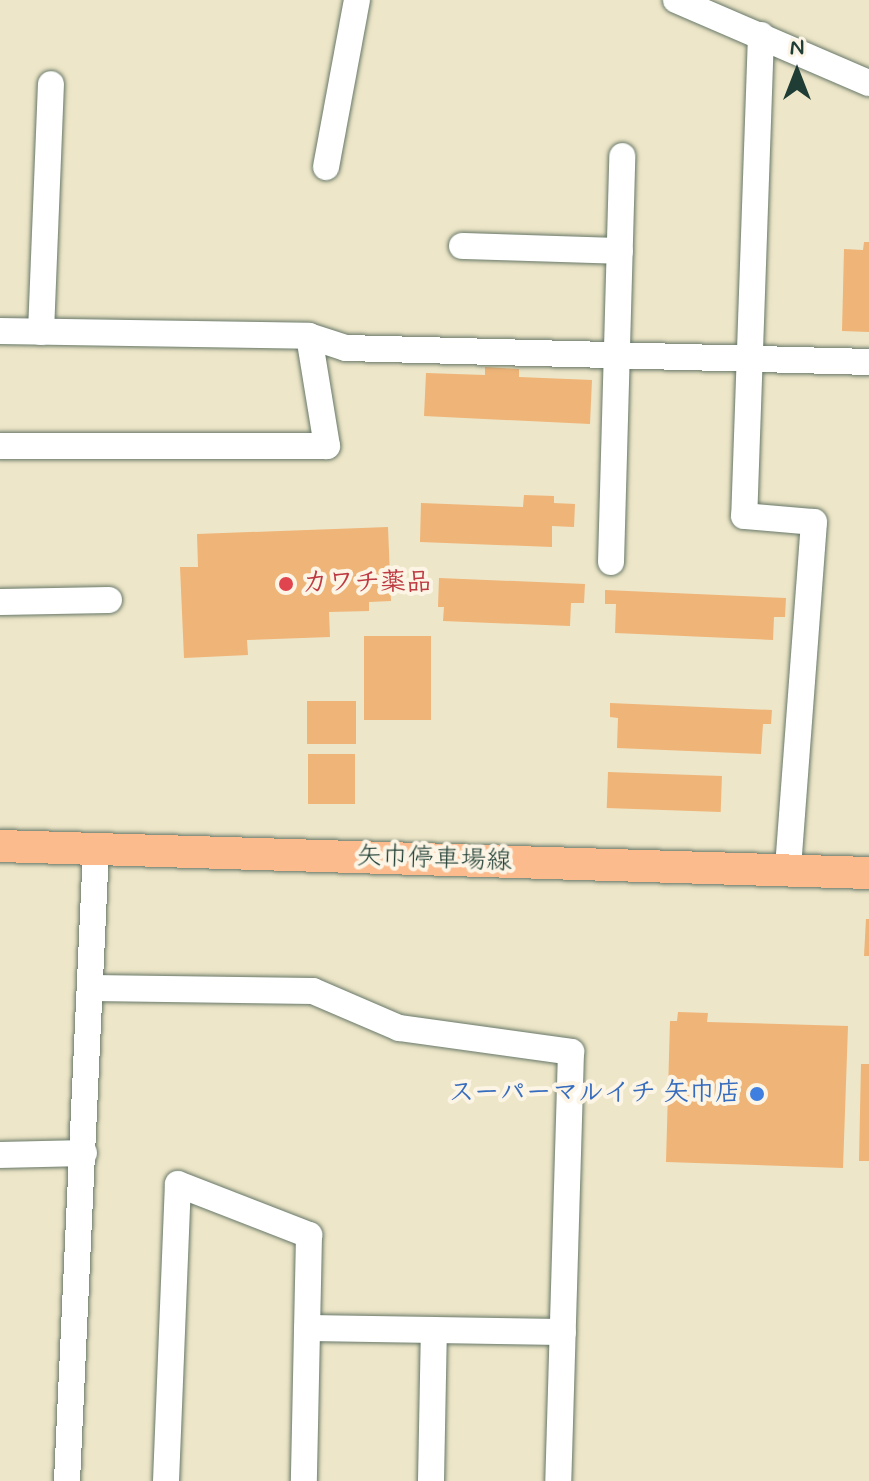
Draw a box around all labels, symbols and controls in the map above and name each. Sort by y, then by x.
north arrow [757,32,837,112]
text: N [790,34,804,62]
place label: カワチ薬品 [302,568,432,600]
marker: カワチ薬品 [277,575,295,593]
street label: 矢巾停車場線 [356,842,512,878]
place label: スーパーマルイチ 矢巾店 [449,1078,741,1110]
marker: スーパーマルイチ 矢巾店 [748,1085,766,1103]

